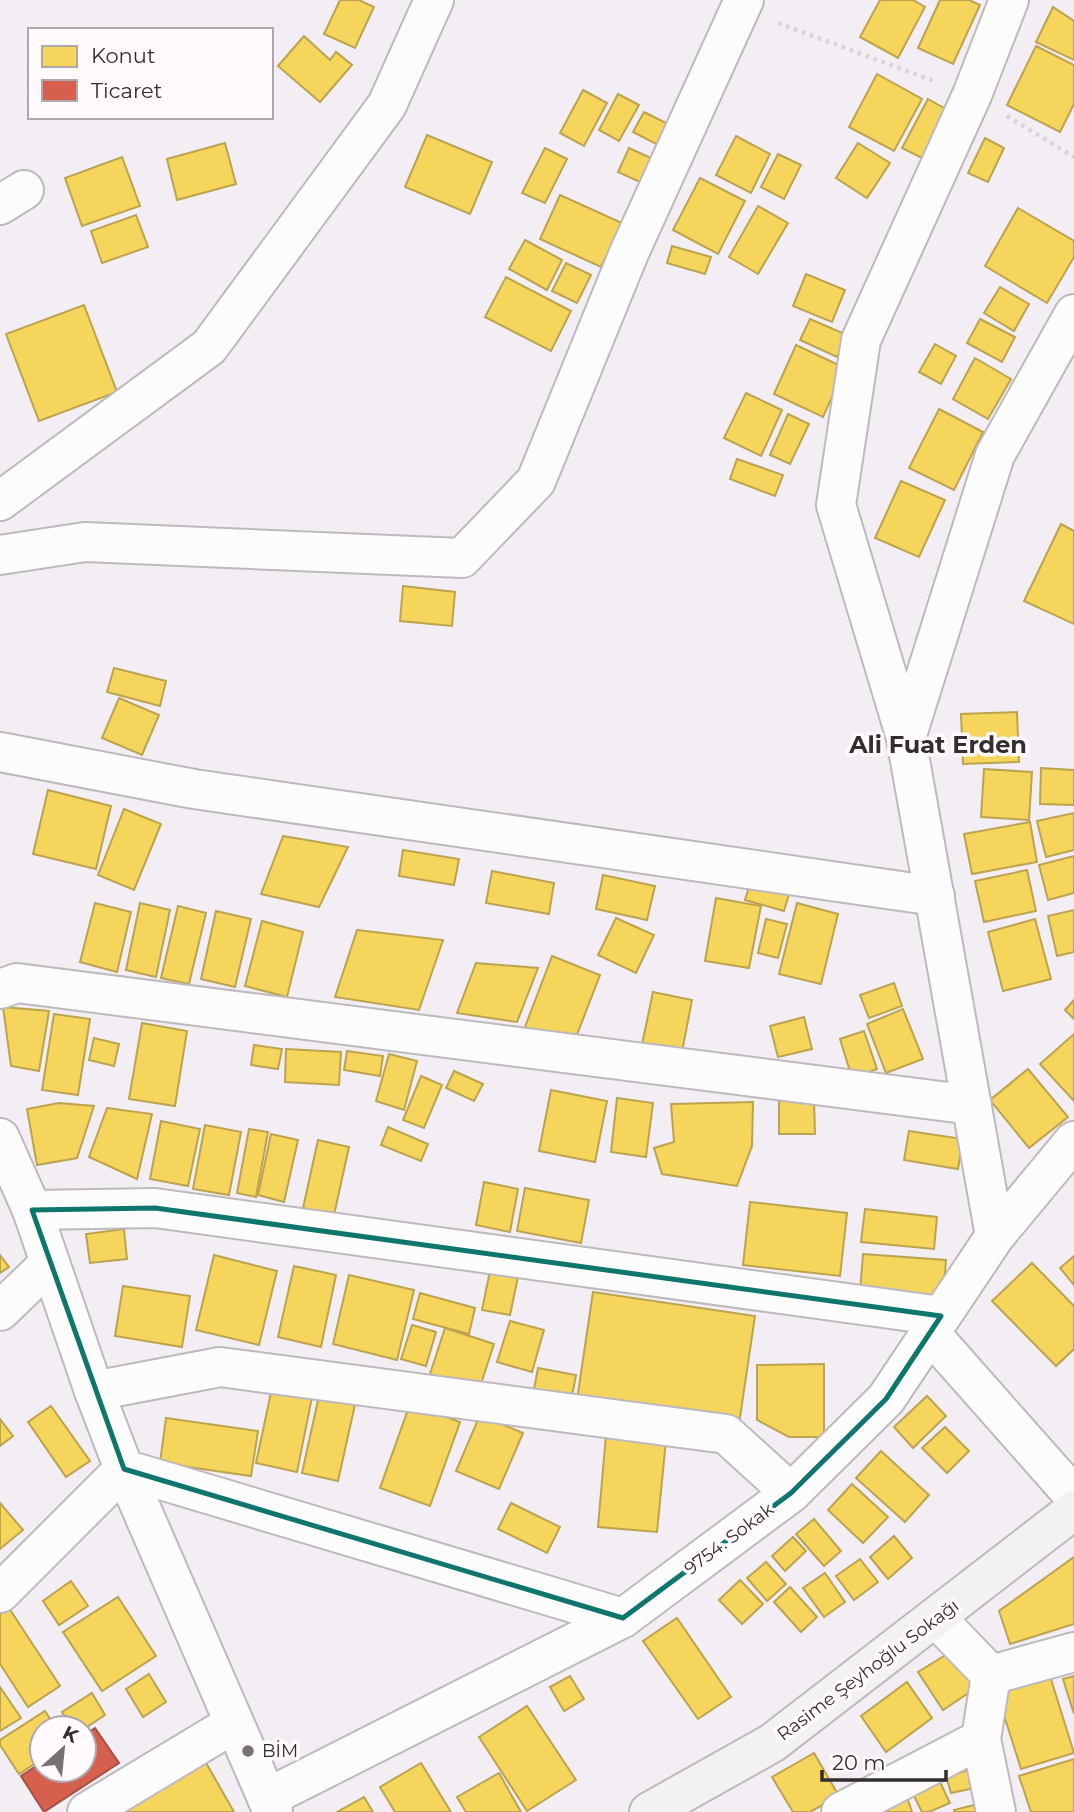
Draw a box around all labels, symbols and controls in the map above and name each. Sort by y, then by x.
legend [28,28,273,119]
text: Konut [91,43,155,68]
text: Ticaret [91,78,162,103]
district label: Ali Fuat Erden [848,730,1027,759]
street label: 9754. Sokak [680,1498,778,1580]
street label: Rasime Şeyhoğlu Sokağı [773,1595,963,1745]
north arrow [28,1714,98,1784]
text: K [59,1721,83,1748]
scale bar [822,1738,946,1782]
place label: BİM [262,1740,298,1762]
marker: BİM [240,1743,256,1759]
text: 20 m [832,1750,886,1775]

